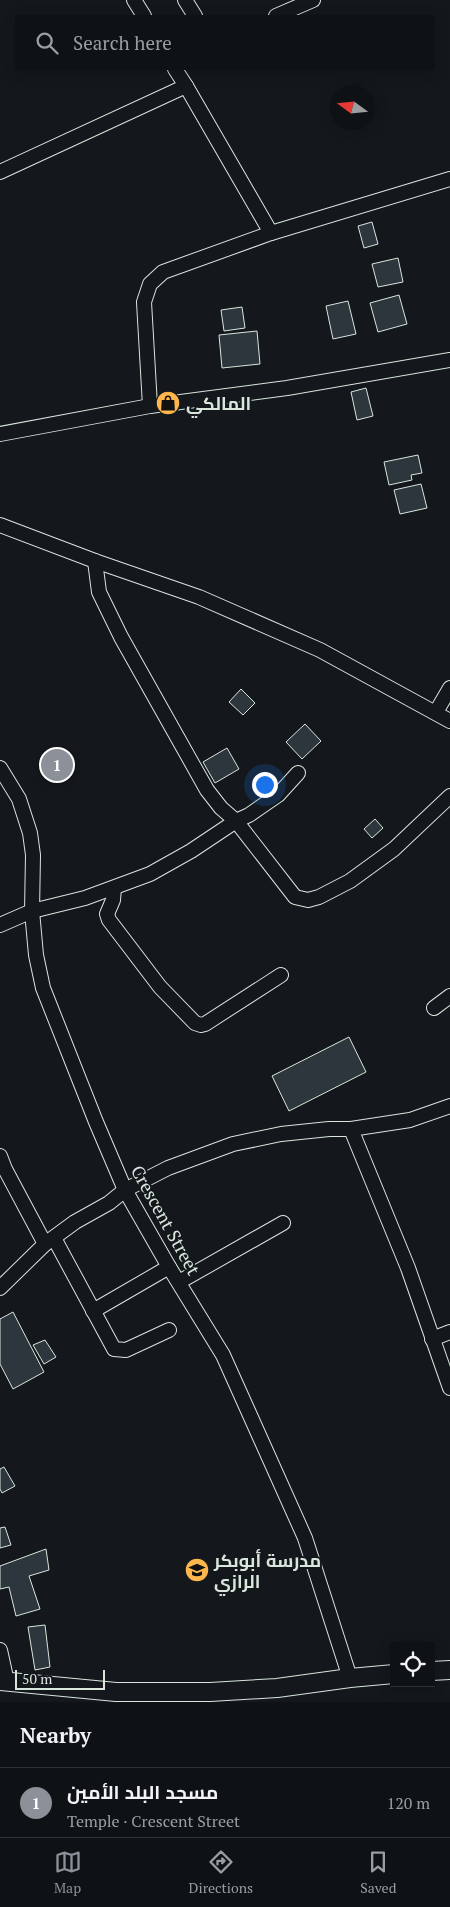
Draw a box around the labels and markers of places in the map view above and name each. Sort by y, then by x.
shop icon: المالكي [155,390,181,416]
place label: المالكي [186,391,251,419]
pin: 1 [41,746,73,784]
place label: مدرسة أبوبكر الرازي [213,1548,321,1596]
school or university icon: مدرسة أبوبكر الرازي [184,1557,210,1583]

